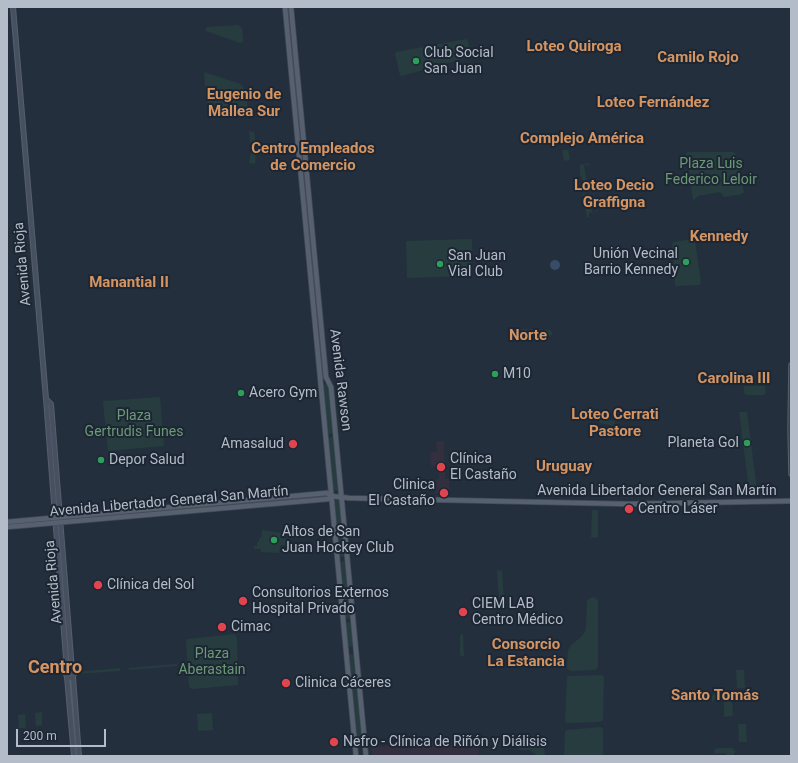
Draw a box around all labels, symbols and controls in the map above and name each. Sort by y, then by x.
district label: Loteo Quiroga [527,38,621,56]
place label: Club Social San Juan [424,45,494,78]
district label: Camilo Rojo [657,49,739,67]
marker: Club Social San Juan [411,56,421,66]
district label: Eugenio de Mallea Sur [207,86,281,121]
district label: Loteo Fernández [597,94,709,112]
district label: Complejo América [520,130,644,148]
district label: Centro Empleados de Comercio [251,140,375,175]
park label: Plaza Luis Federico Leloir [665,156,757,188]
district label: Loteo Decio Graffigna [574,177,654,212]
street label: Avenida Rioja [11,221,35,307]
district label: Kennedy [690,228,748,246]
place label: Unión Vecinal Barrio Kennedy [584,246,678,278]
place label: San Juan Vial Club [448,248,506,280]
marker: Unión Vecinal Barrio Kennedy [681,257,691,267]
marker: San Juan Vial Club [435,259,445,269]
district label: Manantial II [89,274,169,292]
district label: Norte [509,327,547,345]
street label: Avenida Rawson [325,328,355,432]
place label: M10 [503,366,531,382]
marker: M10 [490,369,500,379]
district label: Carolina III [698,370,770,388]
place label: Acero Gym [249,385,317,401]
marker: Acero Gym [236,388,246,398]
district label: Loteo Cerrati Pastore [571,406,659,441]
park label: Plaza Gertrudis Funes [85,408,183,440]
place label: Planeta Gol [667,435,739,451]
place label: Amasalud [221,436,284,452]
marker: Amasalud [287,438,299,450]
marker: Planeta Gol [742,438,752,448]
place label: Clínica El Castaño [450,451,517,484]
place label: Depor Salud [109,452,185,468]
marker: Depor Salud [96,455,106,465]
district label: Uruguay [536,458,592,476]
marker: Clínica El Castaño [435,461,447,473]
place label: Clinica El Castaño [368,477,435,510]
street label: Avenida Libertador General San Martín [49,483,289,521]
street label: Avenida Libertador General San Martín [537,483,777,499]
marker: Clinica El Castaño [438,487,450,499]
place label: Centro Láser [638,501,717,517]
marker: Centro Láser [623,503,635,515]
place label: Altos de San Juan Hockey Club [282,524,394,556]
marker: Altos de San Juan Hockey Club [269,535,279,545]
street label: Avenida Rioja [42,539,66,625]
place label: Clínica del Sol [107,577,194,593]
marker: Clínica del Sol [92,579,104,591]
place label: Consultorios Externos Hospital Privado [252,585,389,618]
marker: Consultorios Externos Hospital Privado [237,595,249,607]
place label: CIEM LAB Centro Médico [472,596,563,628]
marker: CIEM LAB Centro Médico [457,606,469,618]
place label: Cimac [231,619,271,635]
marker: Cimac [216,621,228,633]
district label: Consorcio La Estancia [487,636,565,671]
park label: Plaza Aberastain [178,646,246,678]
district label: Centro [28,657,82,679]
place label: Clinica Cáceres [295,675,391,691]
marker: Clinica Cáceres [280,677,292,689]
district label: Santo Tomás [671,687,759,705]
scale bar [18,721,108,747]
text: 200 m [23,729,57,743]
place label: Nefro - Clínica de Riñón y Diálisis [343,734,547,750]
marker: Nefro - Clínica de Riñón y Diálisis [328,736,340,748]

